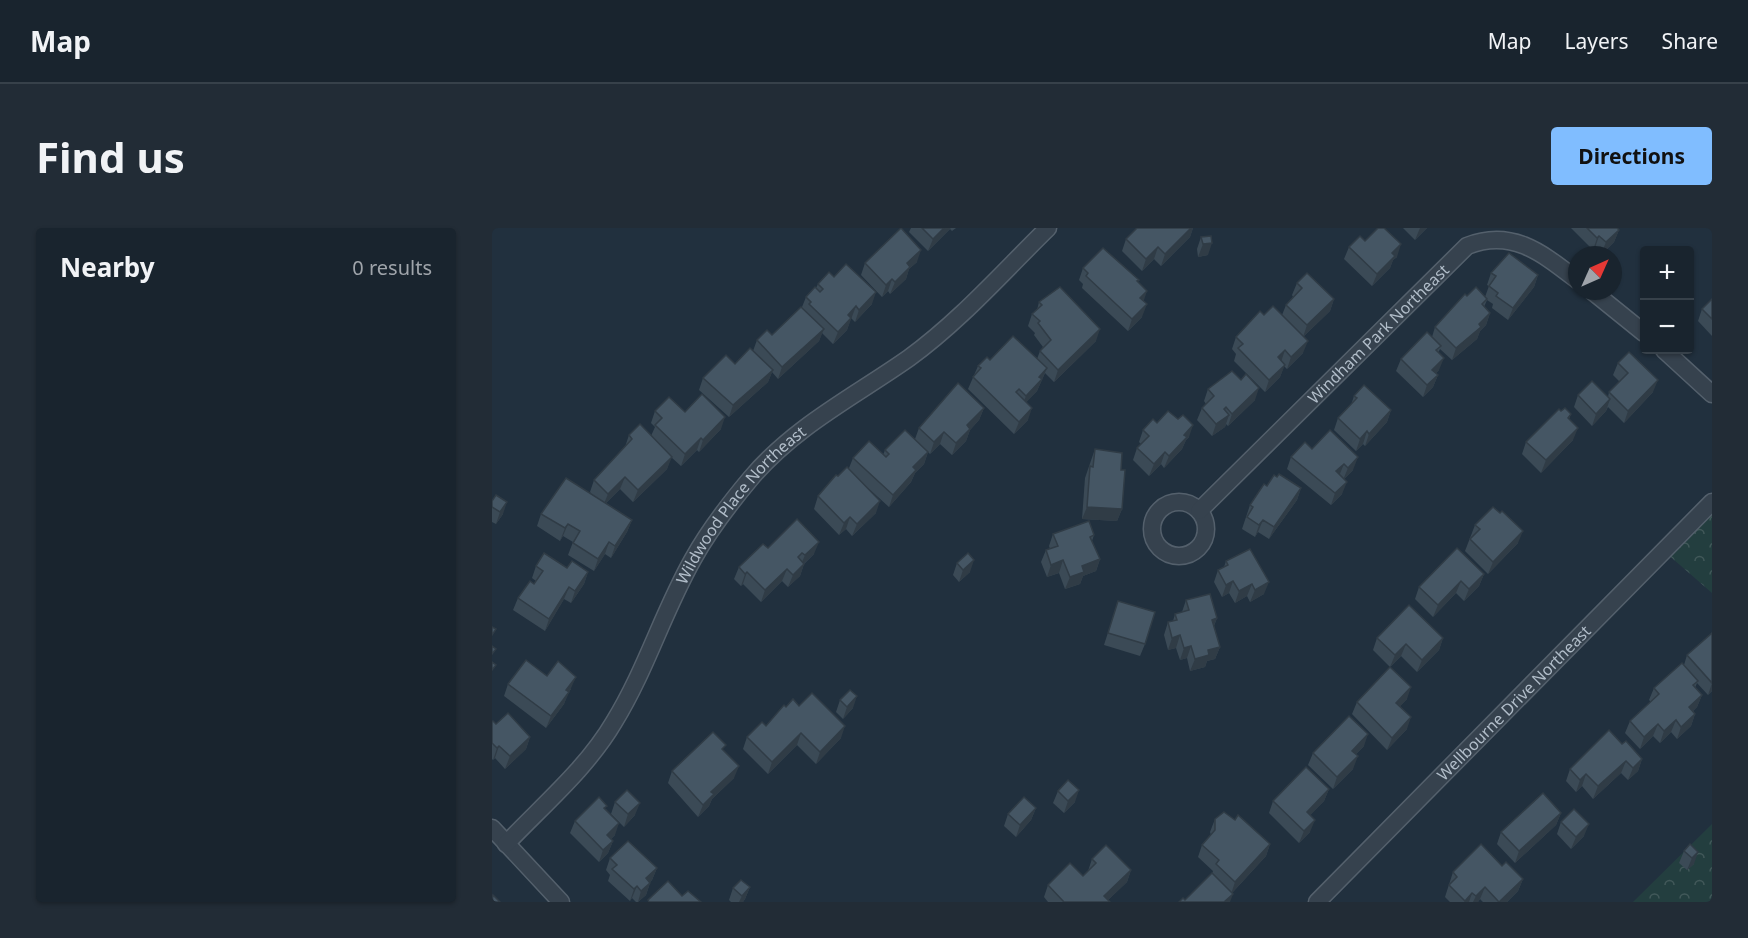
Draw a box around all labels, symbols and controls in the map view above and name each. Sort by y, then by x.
text: Map [30,22,91,60]
text: Map [1488,27,1532,55]
text: Layers [1565,27,1629,55]
text: Share [1662,27,1718,55]
button: Directions [1551,127,1712,185]
text: Find us [36,128,185,185]
north arrow [1568,246,1622,300]
map controls [1640,246,1694,354]
button: + [1640,246,1694,300]
text: Nearby [60,249,155,285]
text: 0 results [352,254,432,281]
street label: Windham Park Northeast [1303,259,1454,409]
button: − [1640,300,1694,354]
street label: Wildwood Place Northeast [671,420,810,588]
street label: Wellbourne Drive Northeast [1432,620,1596,785]

